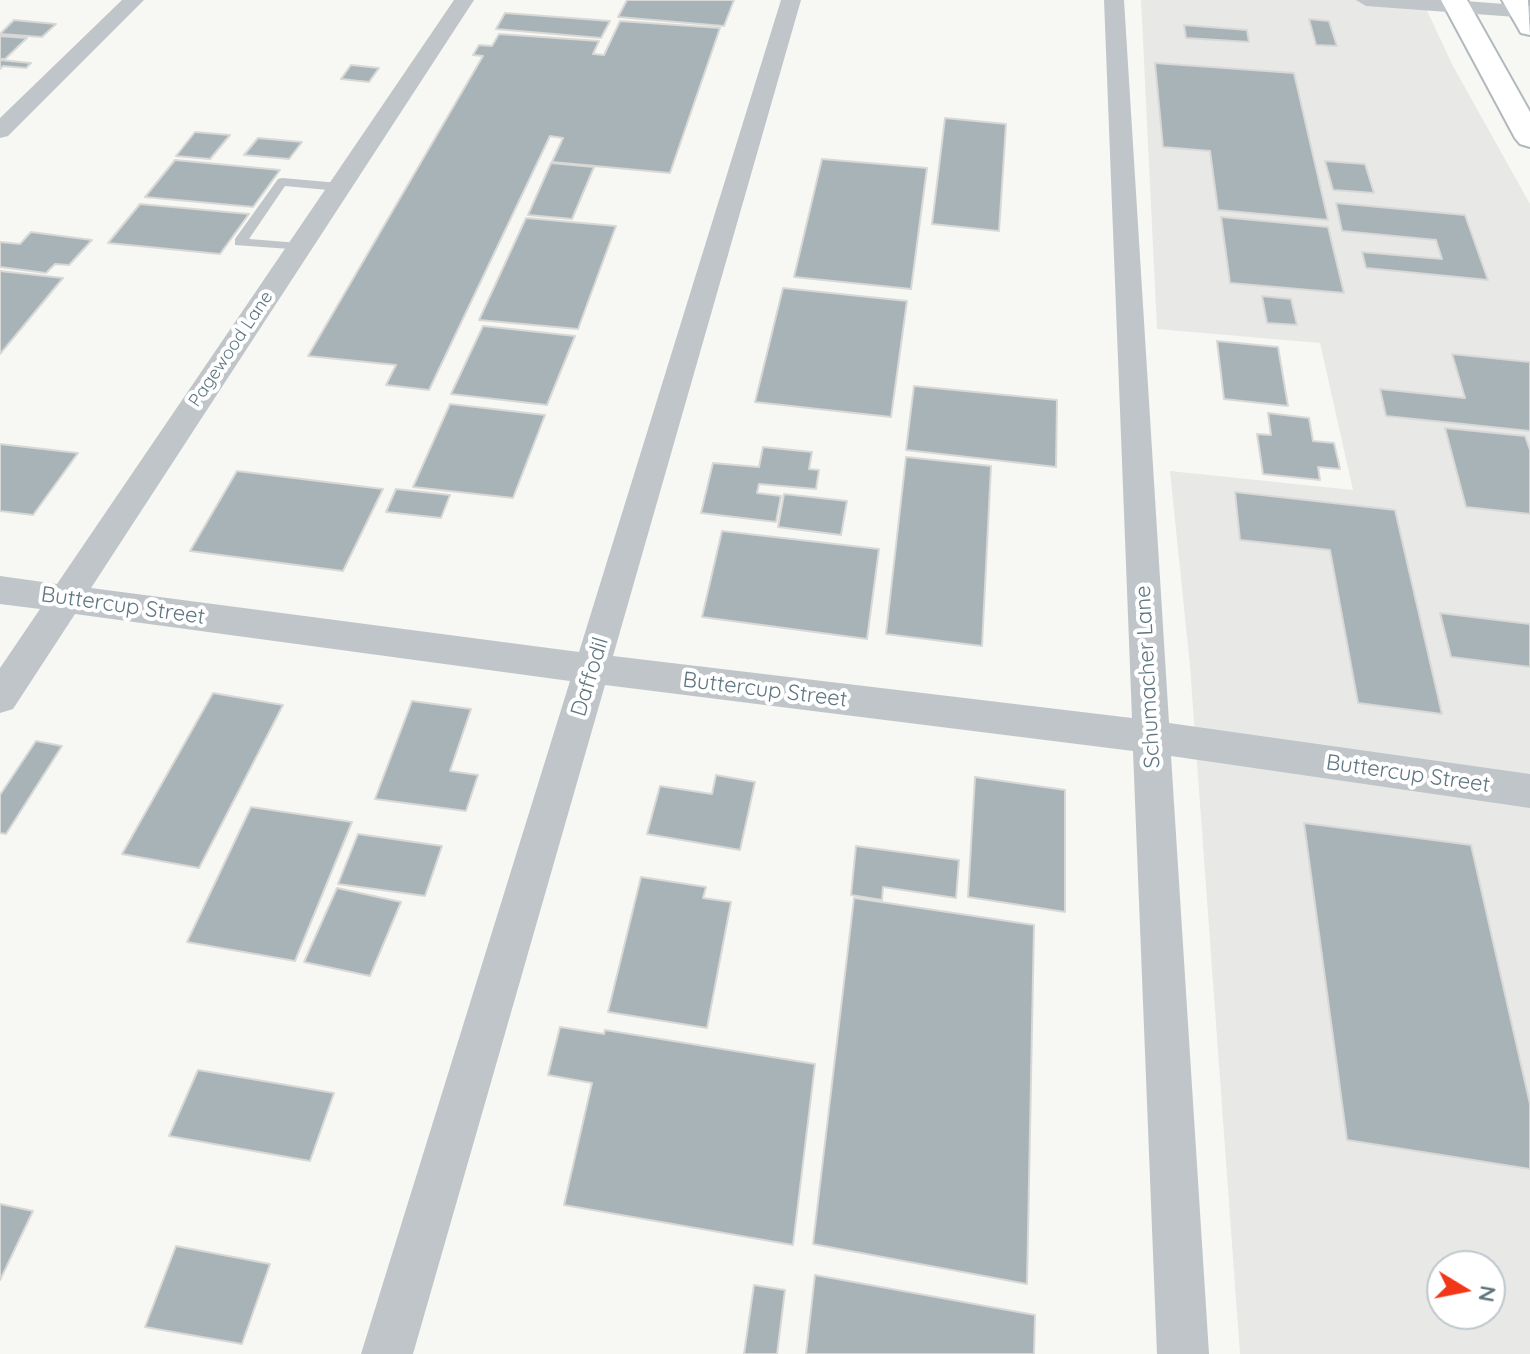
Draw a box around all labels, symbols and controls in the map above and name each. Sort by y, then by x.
street label: Pagewood Lane [184,287,278,411]
street label: Buttercup Street [39,581,207,631]
street label: Schumacher Lane [1130,585,1166,769]
street label: Daffodil [565,634,615,720]
street label: Buttercup Street [681,667,849,713]
street label: Buttercup Street [1324,749,1492,799]
north arrow [1426,1250,1506,1330]
text: N [1472,1283,1503,1304]

